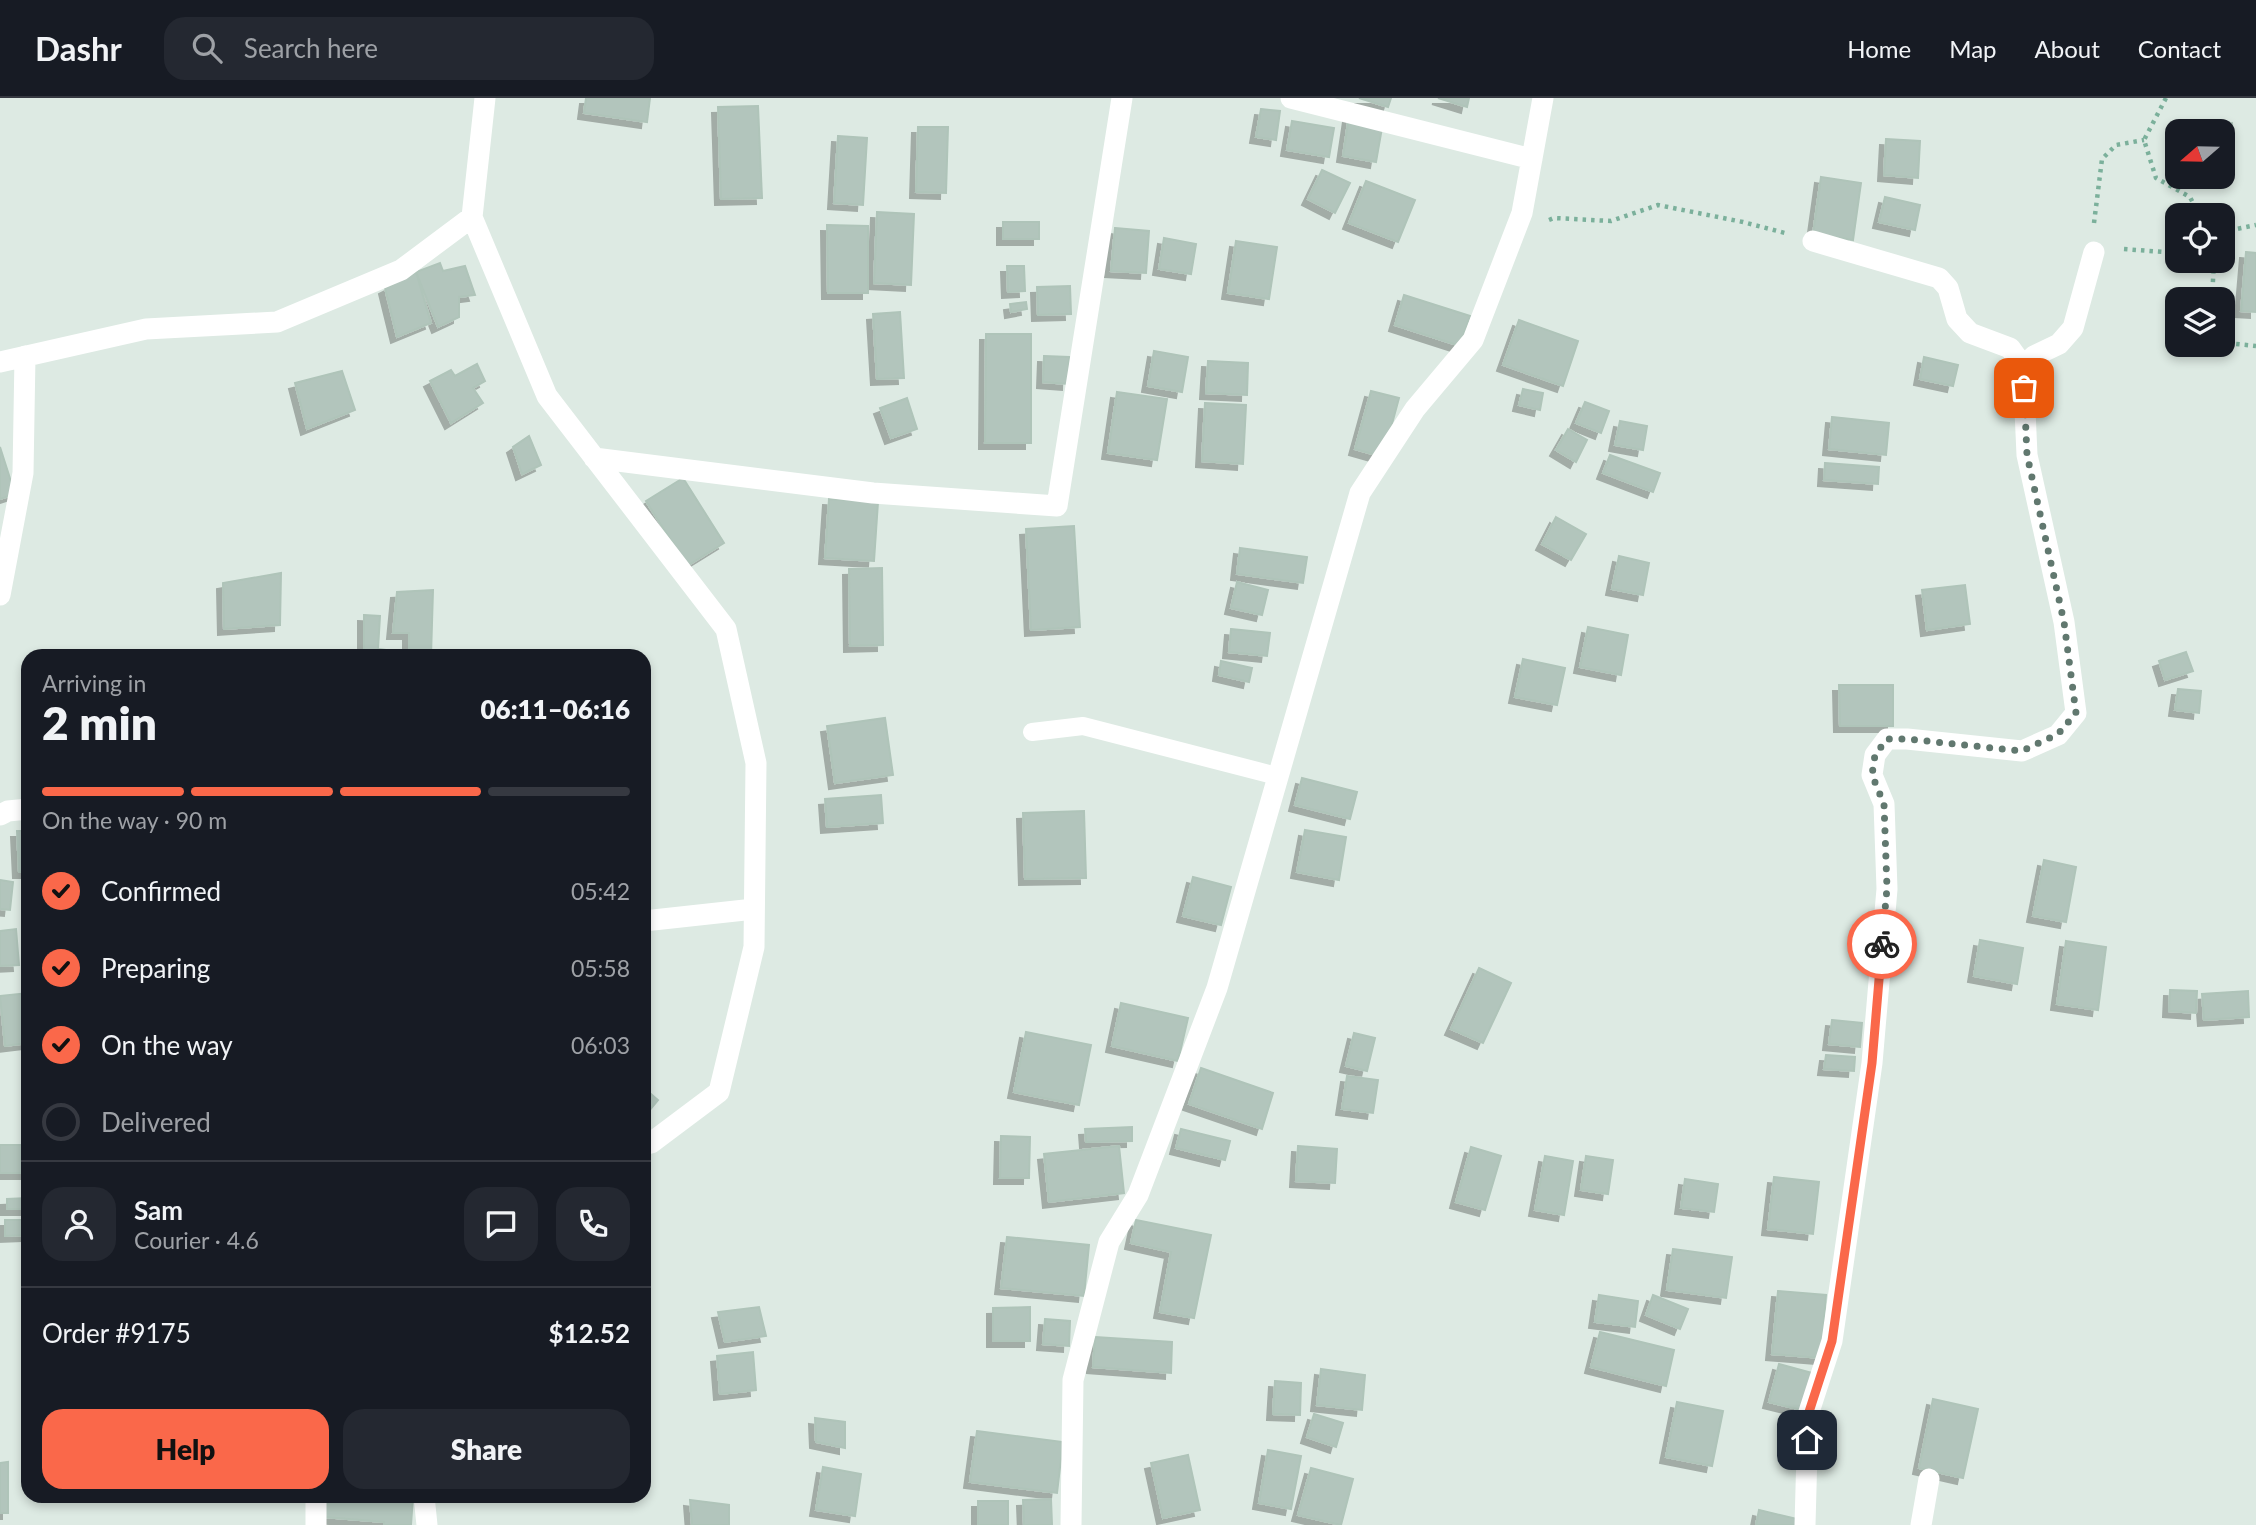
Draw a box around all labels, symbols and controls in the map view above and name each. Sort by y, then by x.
search box [164,17,654,80]
text: Dashr [35,28,122,68]
icon: search [188,29,226,67]
text: Search here [244,32,378,64]
text: Home [1847,34,1911,63]
text: Map [1949,34,1997,63]
text: About [2035,34,2100,63]
text: Contact [2138,34,2221,63]
north arrow [2165,119,2235,189]
map controls [2165,119,2235,357]
button: locate [2165,203,2235,273]
button: layers [2165,287,2235,357]
pin [1994,358,2054,418]
icon: bag [2005,369,2043,407]
text: Arriving in [42,669,146,697]
text: 06:11–06:16 [480,693,630,725]
text: 2 min [42,695,157,750]
text: On the way · 90 m [42,806,227,834]
icon: check [42,872,80,910]
text: Confirmed [101,875,221,907]
text: 05:42 [571,877,630,905]
courier [1847,909,1917,979]
icon: bike [1863,925,1901,963]
icon: check [42,949,80,987]
text: Preparing [101,952,210,984]
text: 05:58 [571,954,630,982]
icon: check [42,1026,80,1064]
text: On the way [101,1029,233,1061]
text: 06:03 [571,1031,630,1059]
text: Delivered [101,1106,211,1138]
button: person [42,1187,116,1261]
button: chat [464,1187,538,1261]
button: phone [556,1187,630,1261]
text: Sam [134,1194,183,1226]
text: Courier · 4.6 [134,1226,259,1254]
text: Order #9175 [42,1317,191,1349]
text: $12.52 [548,1317,630,1349]
button: Help [42,1409,329,1489]
button: Share [343,1409,630,1489]
pin [1777,1410,1837,1470]
icon: home [1788,1421,1826,1459]

